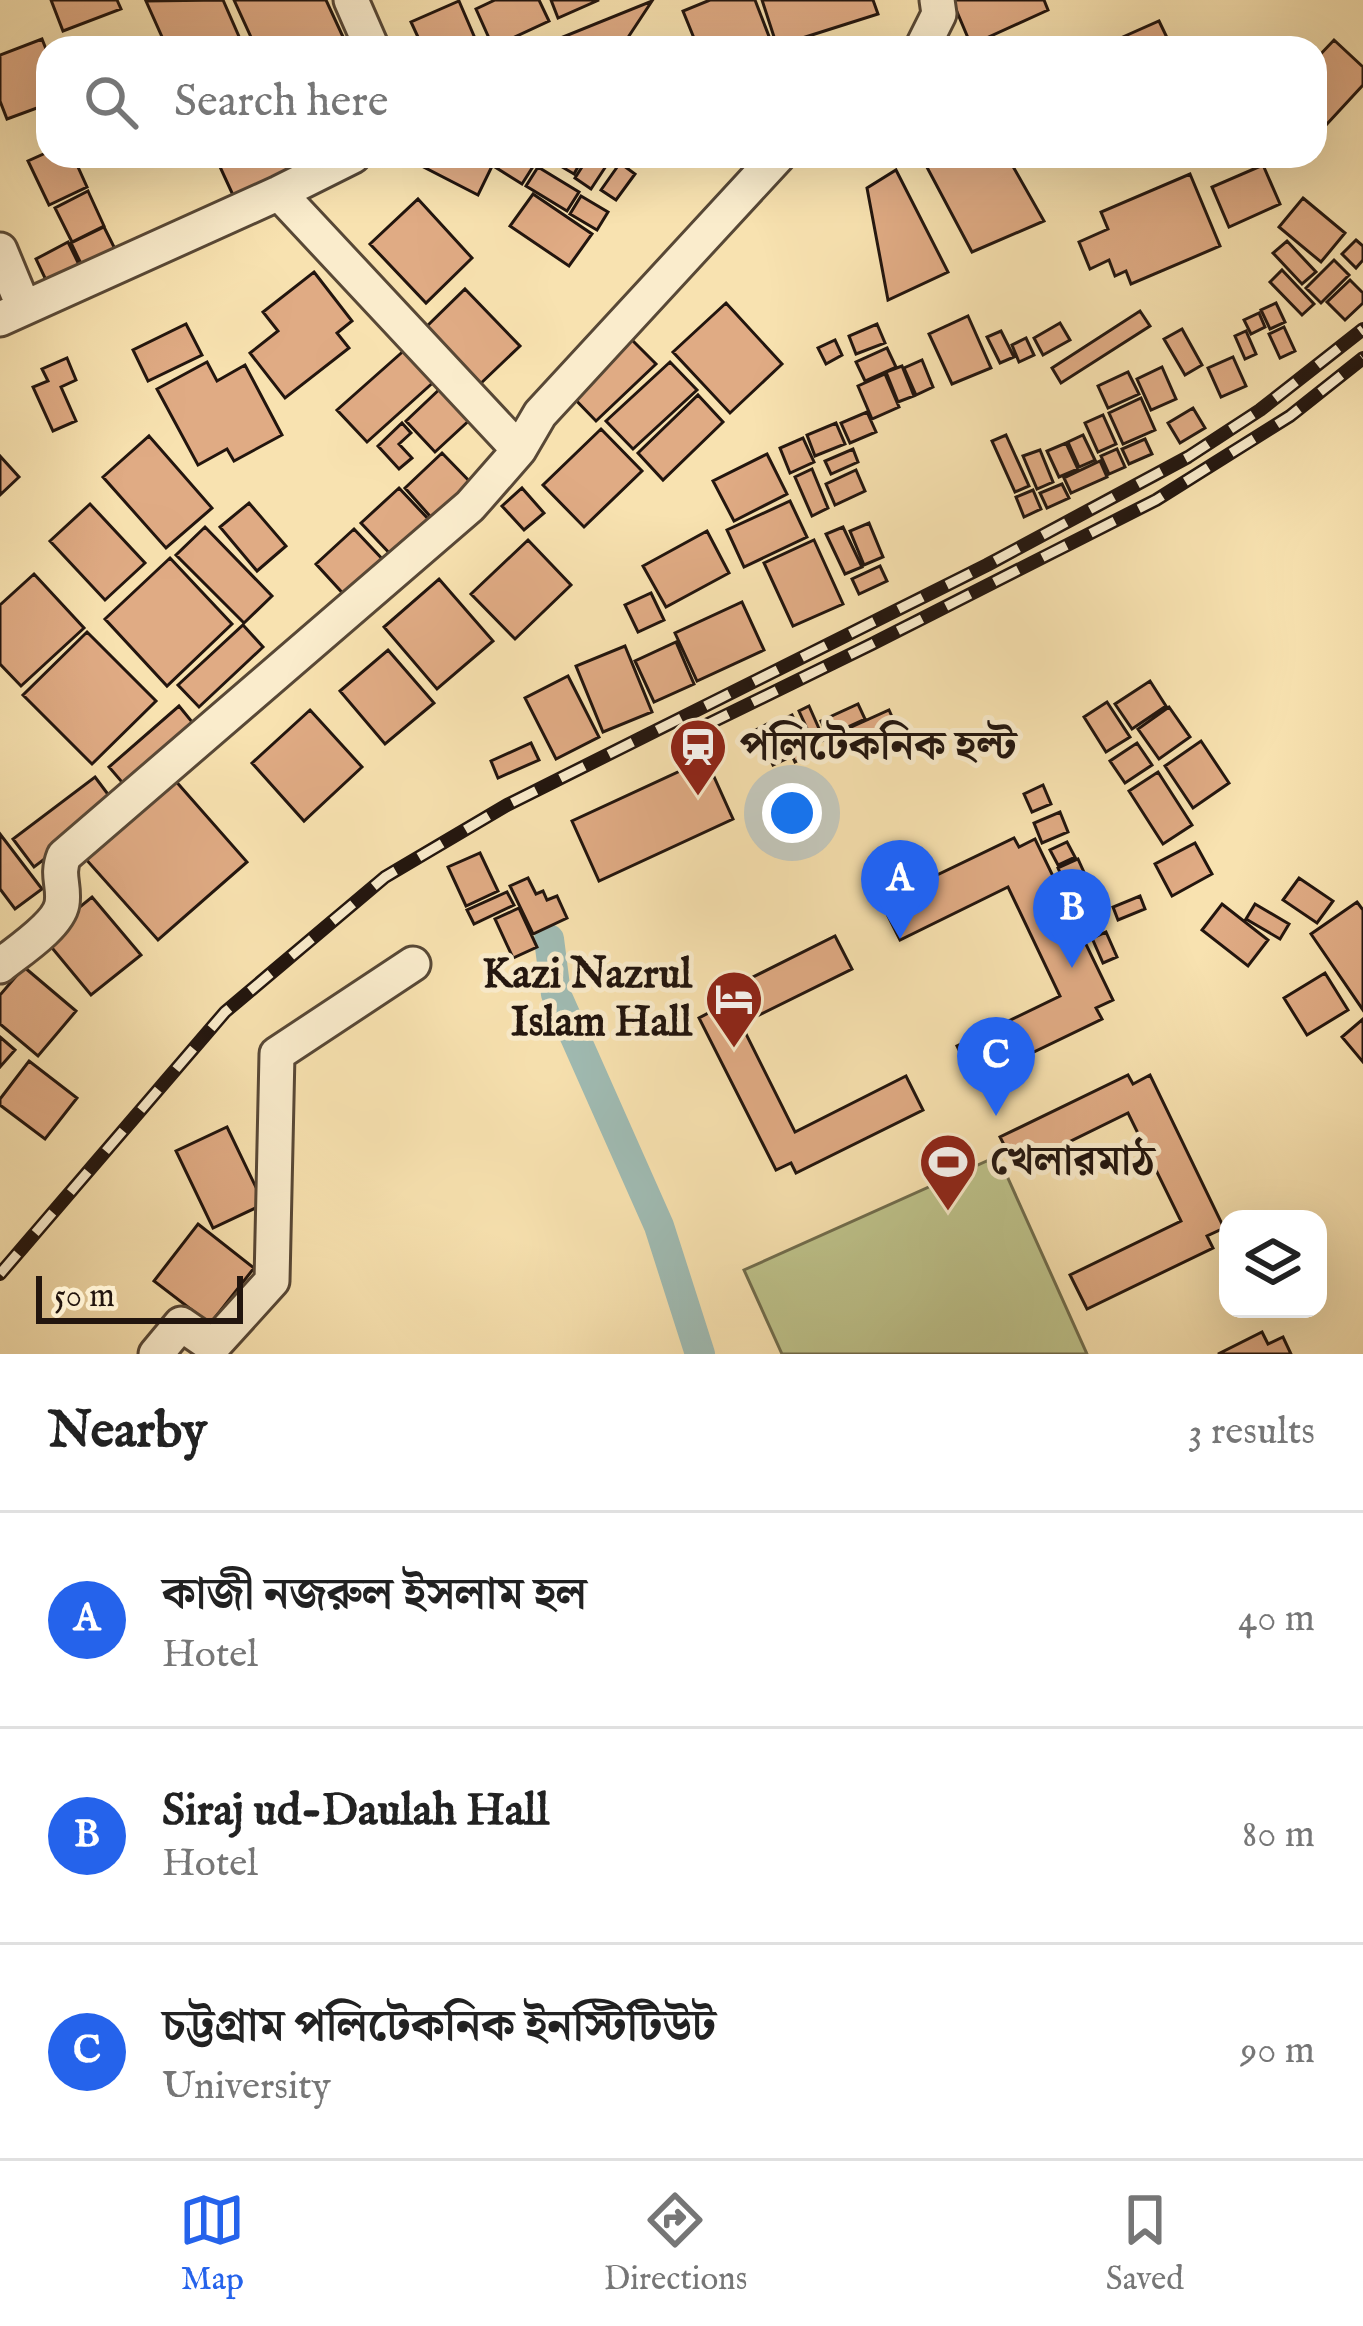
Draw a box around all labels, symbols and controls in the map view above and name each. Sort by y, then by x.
search box [36,36,1327,168]
icon: search [78,69,144,135]
text: Search here [174,74,388,131]
station icon: পলিটেকনিক হল্ট [667,716,729,798]
place label: পলিটেকনিক হল্ট [740,719,1019,774]
your location [762,783,822,843]
pin: A [861,840,939,939]
pin: B [1033,869,1111,968]
place label: Kazi Nazrul Islam Hall [482,949,693,1050]
hotel icon: Kazi Nazrul Islam Hall [703,968,765,1050]
pin: C [957,1017,1035,1116]
sports icon: খেলারমাঠ [917,1131,979,1213]
place label: খেলারমাঠ [990,1136,1156,1189]
map controls [1219,1210,1327,1318]
button: layers [1219,1210,1327,1318]
scale bar [36,1270,243,1323]
text: 50 m [54,1276,115,1318]
text: Nearby [48,1400,207,1465]
text: 3 results [1188,1408,1315,1457]
text: কাজী নজরুল ইসলাম হল [162,1567,587,1624]
text: A [74,1595,100,1644]
text: 40 m [1238,1595,1315,1644]
text: Hotel [162,1631,258,1680]
text: Siraj ud-Daulah Hall [162,1783,549,1840]
text: B [74,1811,100,1860]
text: 80 m [1242,1811,1315,1860]
text: Hotel [162,1840,258,1889]
text: চট্টগ্রাম পলিটেকনিক ইনস্টিটিউট [162,1999,716,2056]
text: C [73,2027,101,2076]
text: 90 m [1240,2027,1315,2076]
text: University [162,2063,331,2112]
tab: Map [179,2187,245,2301]
tab: Directions [604,2187,747,2301]
tab: Saved [1106,2187,1184,2301]

